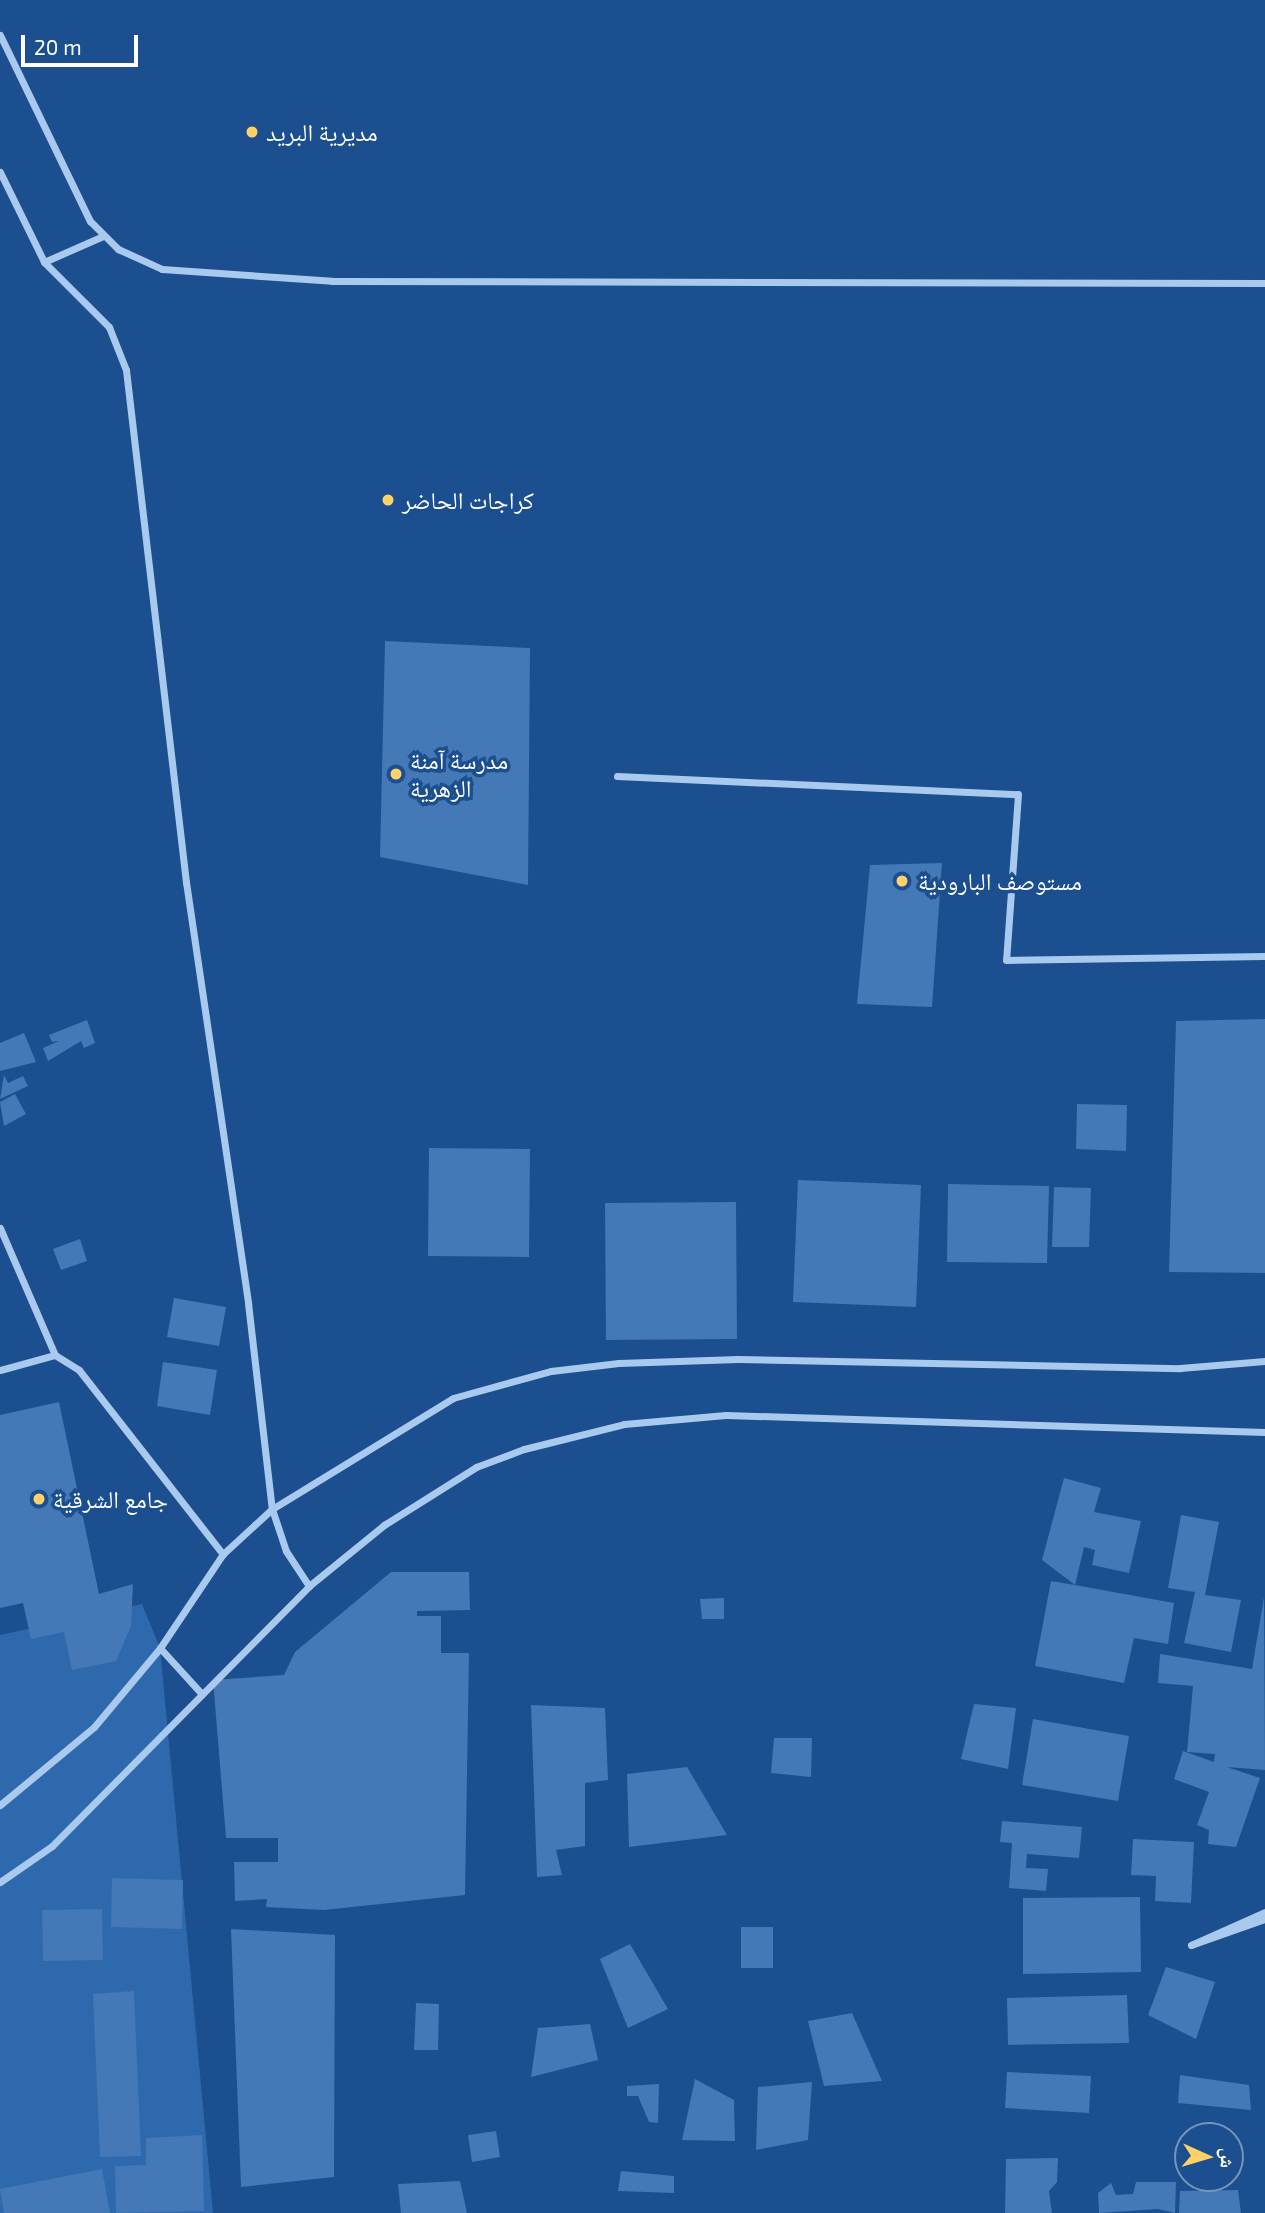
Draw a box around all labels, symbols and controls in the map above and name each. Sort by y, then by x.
scale bar [24,21,142,65]
text: 20 m [34,34,82,59]
place label: مديرية البريد [266,118,378,146]
marker: مديرية البريد [244,124,260,140]
place label: كراجات الحاضر [402,486,534,514]
marker: كراجات الحاضر [380,492,396,508]
place label: مدرسة آمنة الزهرية [410,746,508,802]
marker: مدرسة آمنة الزهرية [388,766,404,782]
place label: مستوصف البارودية [918,867,1082,895]
marker: مستوصف البارودية [892,871,912,891]
place label: جامع الشرقية [53,1485,168,1513]
marker: جامع الشرقية [31,1491,47,1507]
north arrow [1174,2122,1244,2192]
text: ش [1216,2147,1241,2169]

